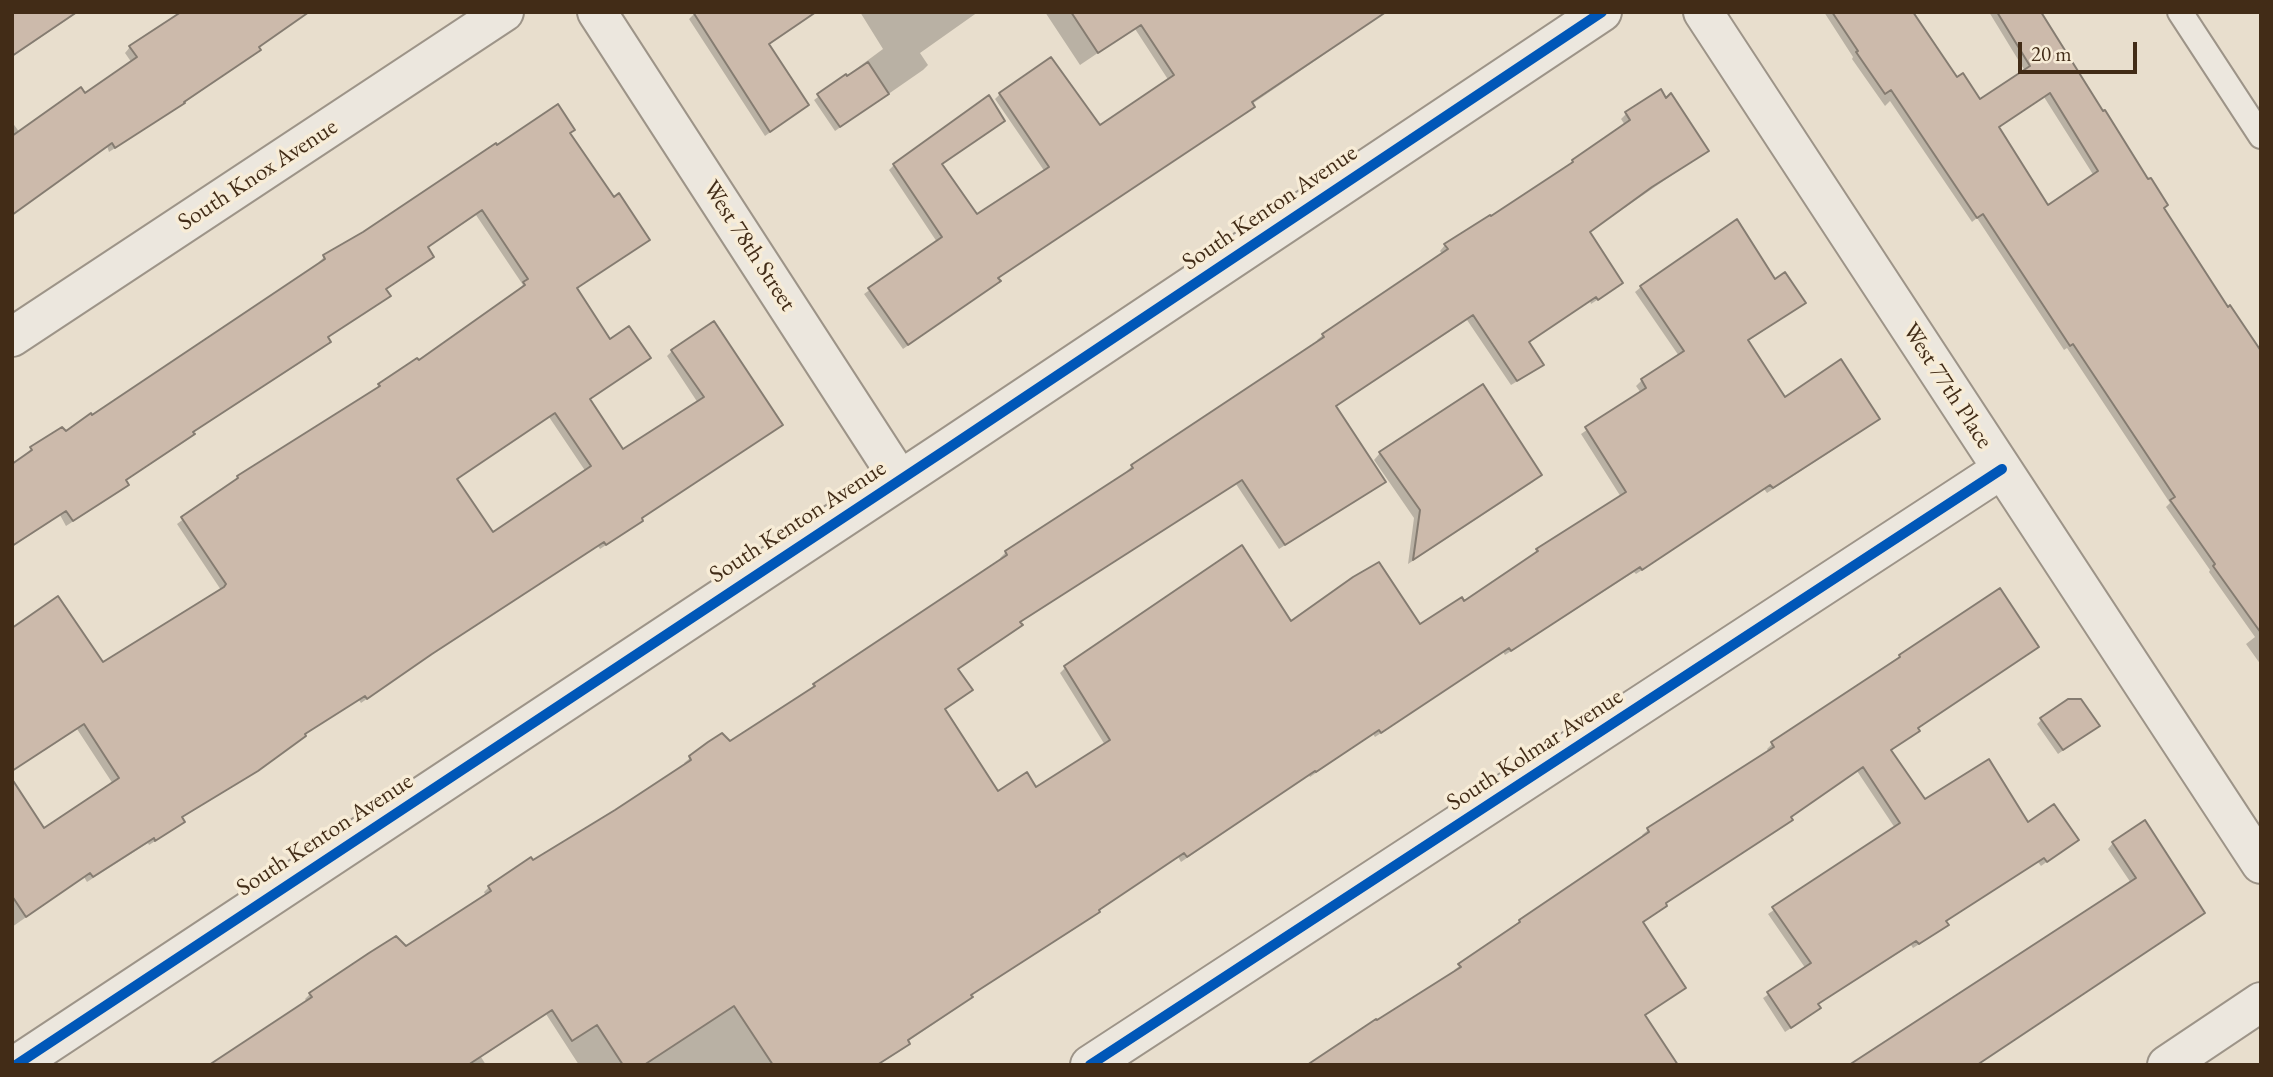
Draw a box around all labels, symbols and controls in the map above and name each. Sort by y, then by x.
scale bar [2021,28,2140,72]
text: 20 m [2031,40,2072,67]
street label: South Knox Avenue [173,113,343,237]
street label: South Kenton Avenue [1177,139,1363,277]
street label: West 78th Street [696,175,802,317]
street label: West 77th Place [1896,318,1998,454]
street label: South Kenton Avenue [704,454,892,590]
street label: South Kolmar Avenue [1442,682,1628,818]
street label: South Kenton Avenue [231,767,419,903]

